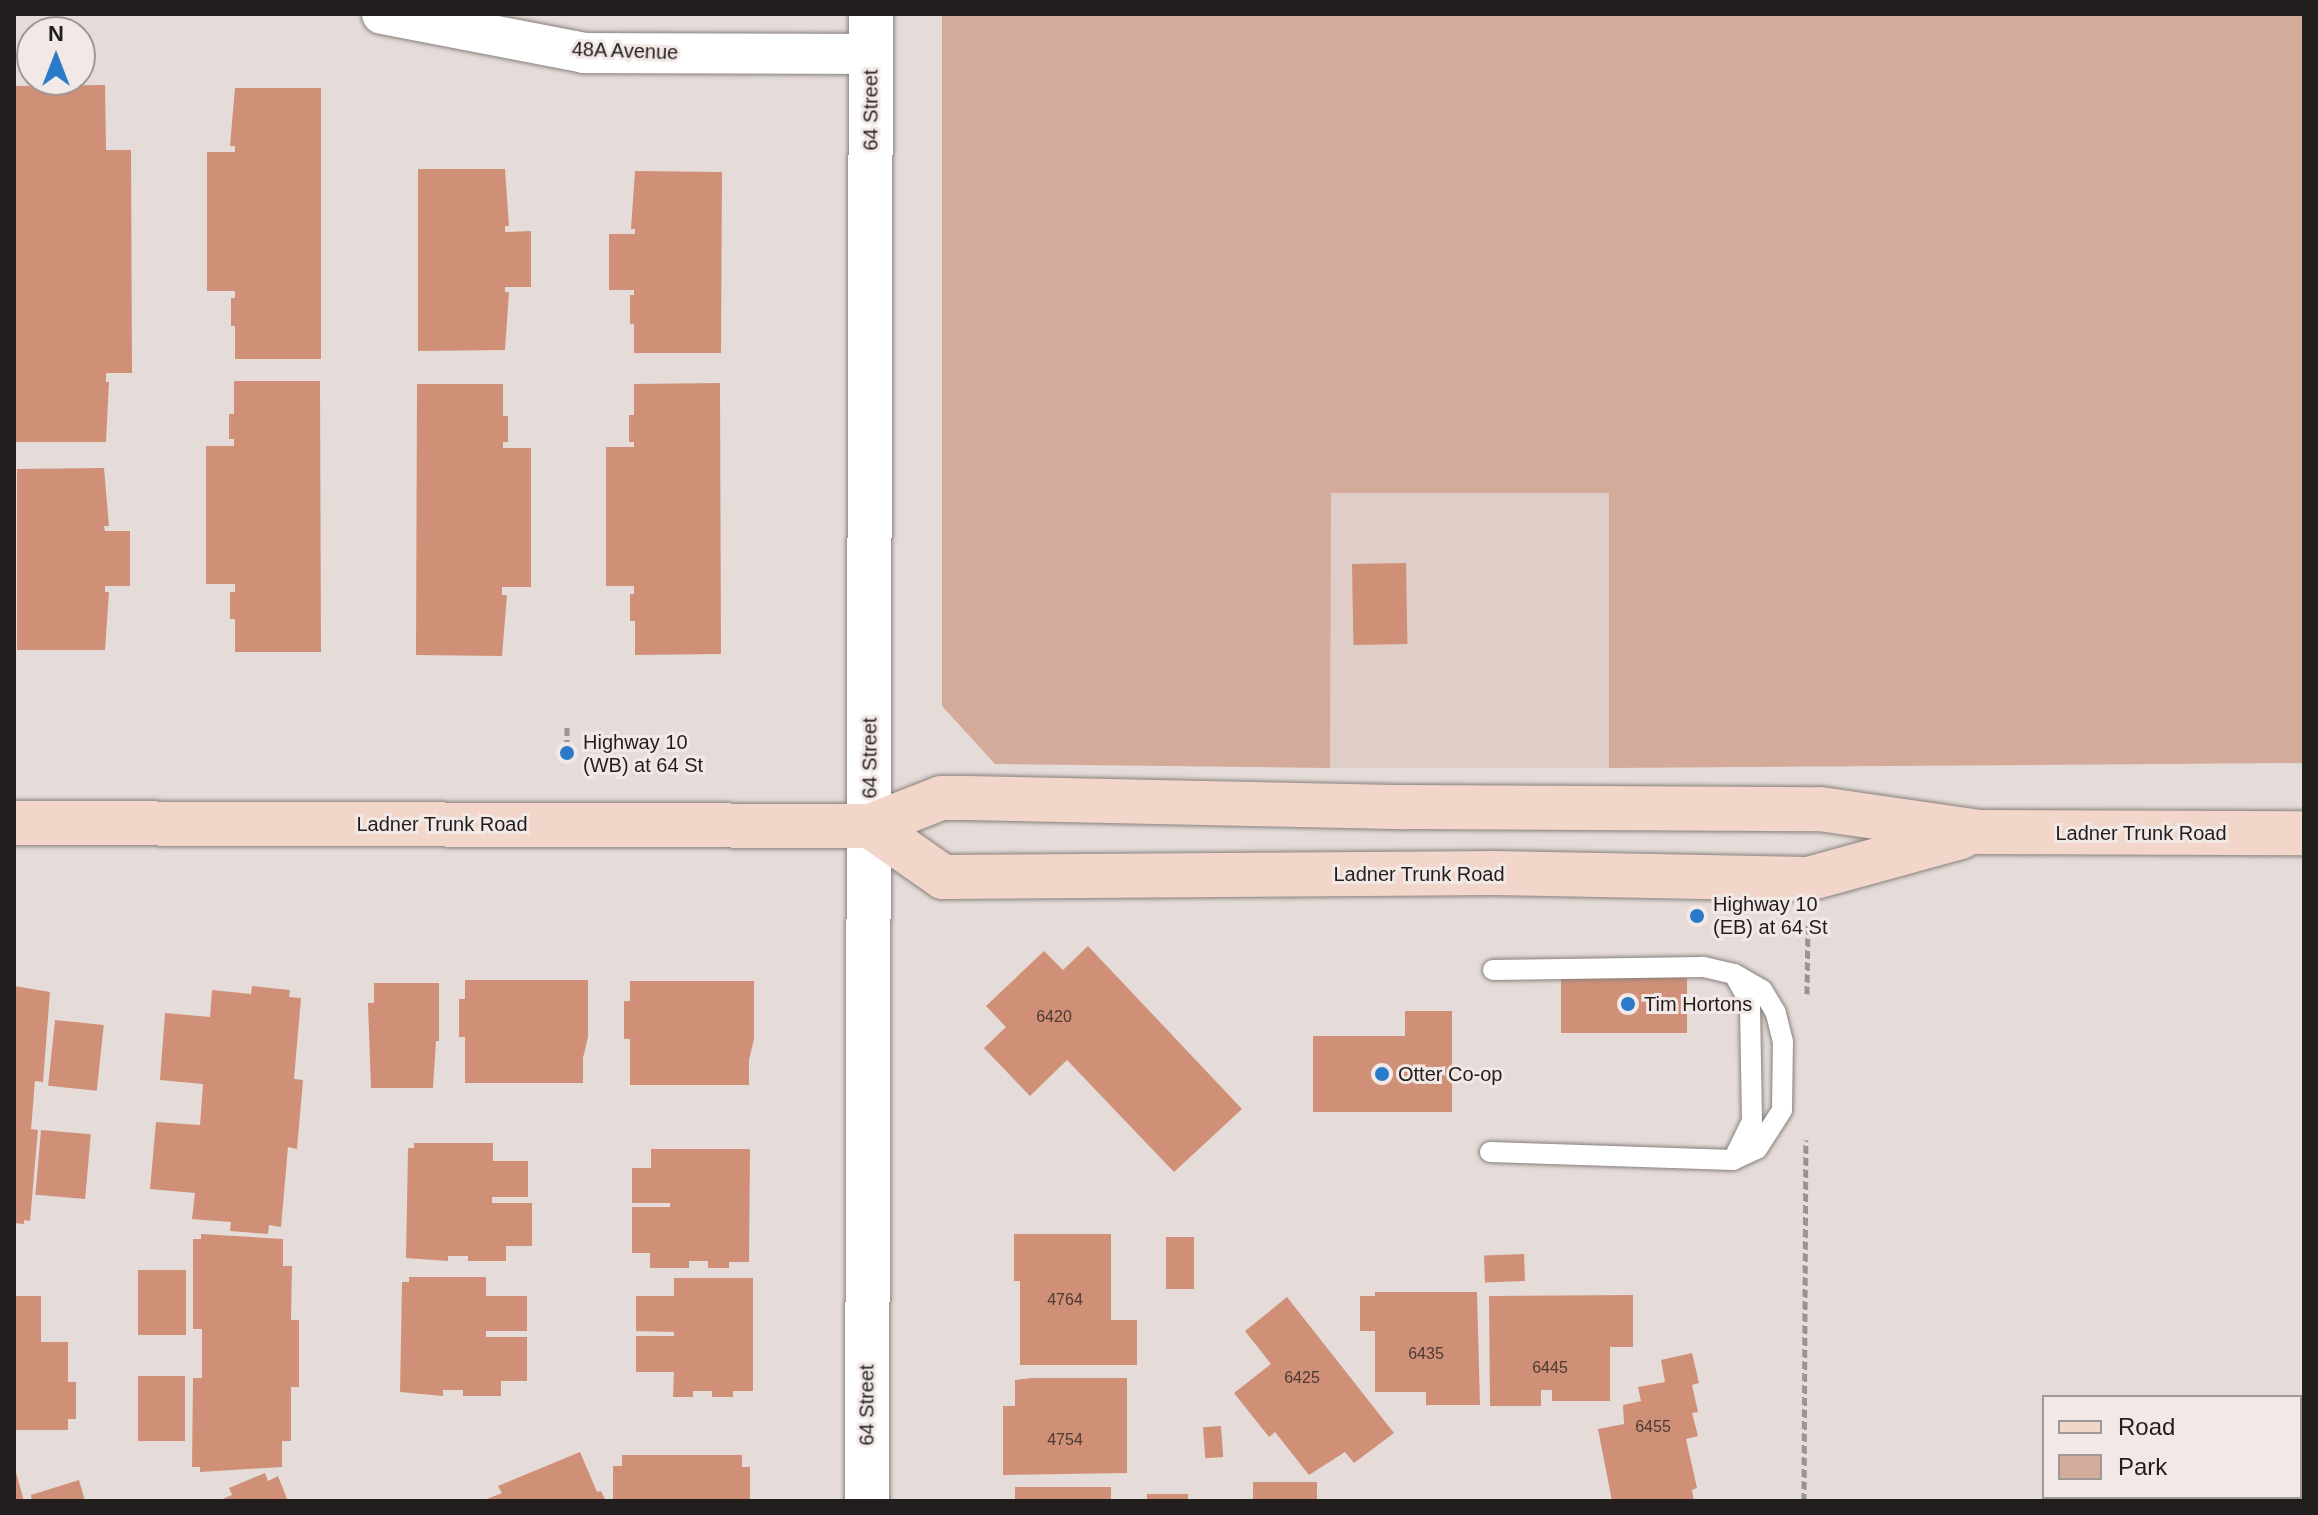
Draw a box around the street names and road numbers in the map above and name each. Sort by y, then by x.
street label: 48A Avenue [570,37,680,65]
street label: 64 Street [859,69,883,151]
street label: 64 Street [858,717,882,799]
street label: Ladner Trunk Road [356,812,528,836]
street label: Ladner Trunk Road [2055,821,2227,845]
street label: Ladner Trunk Road [1333,862,1505,886]
street label: 64 Street [855,1364,879,1446]

